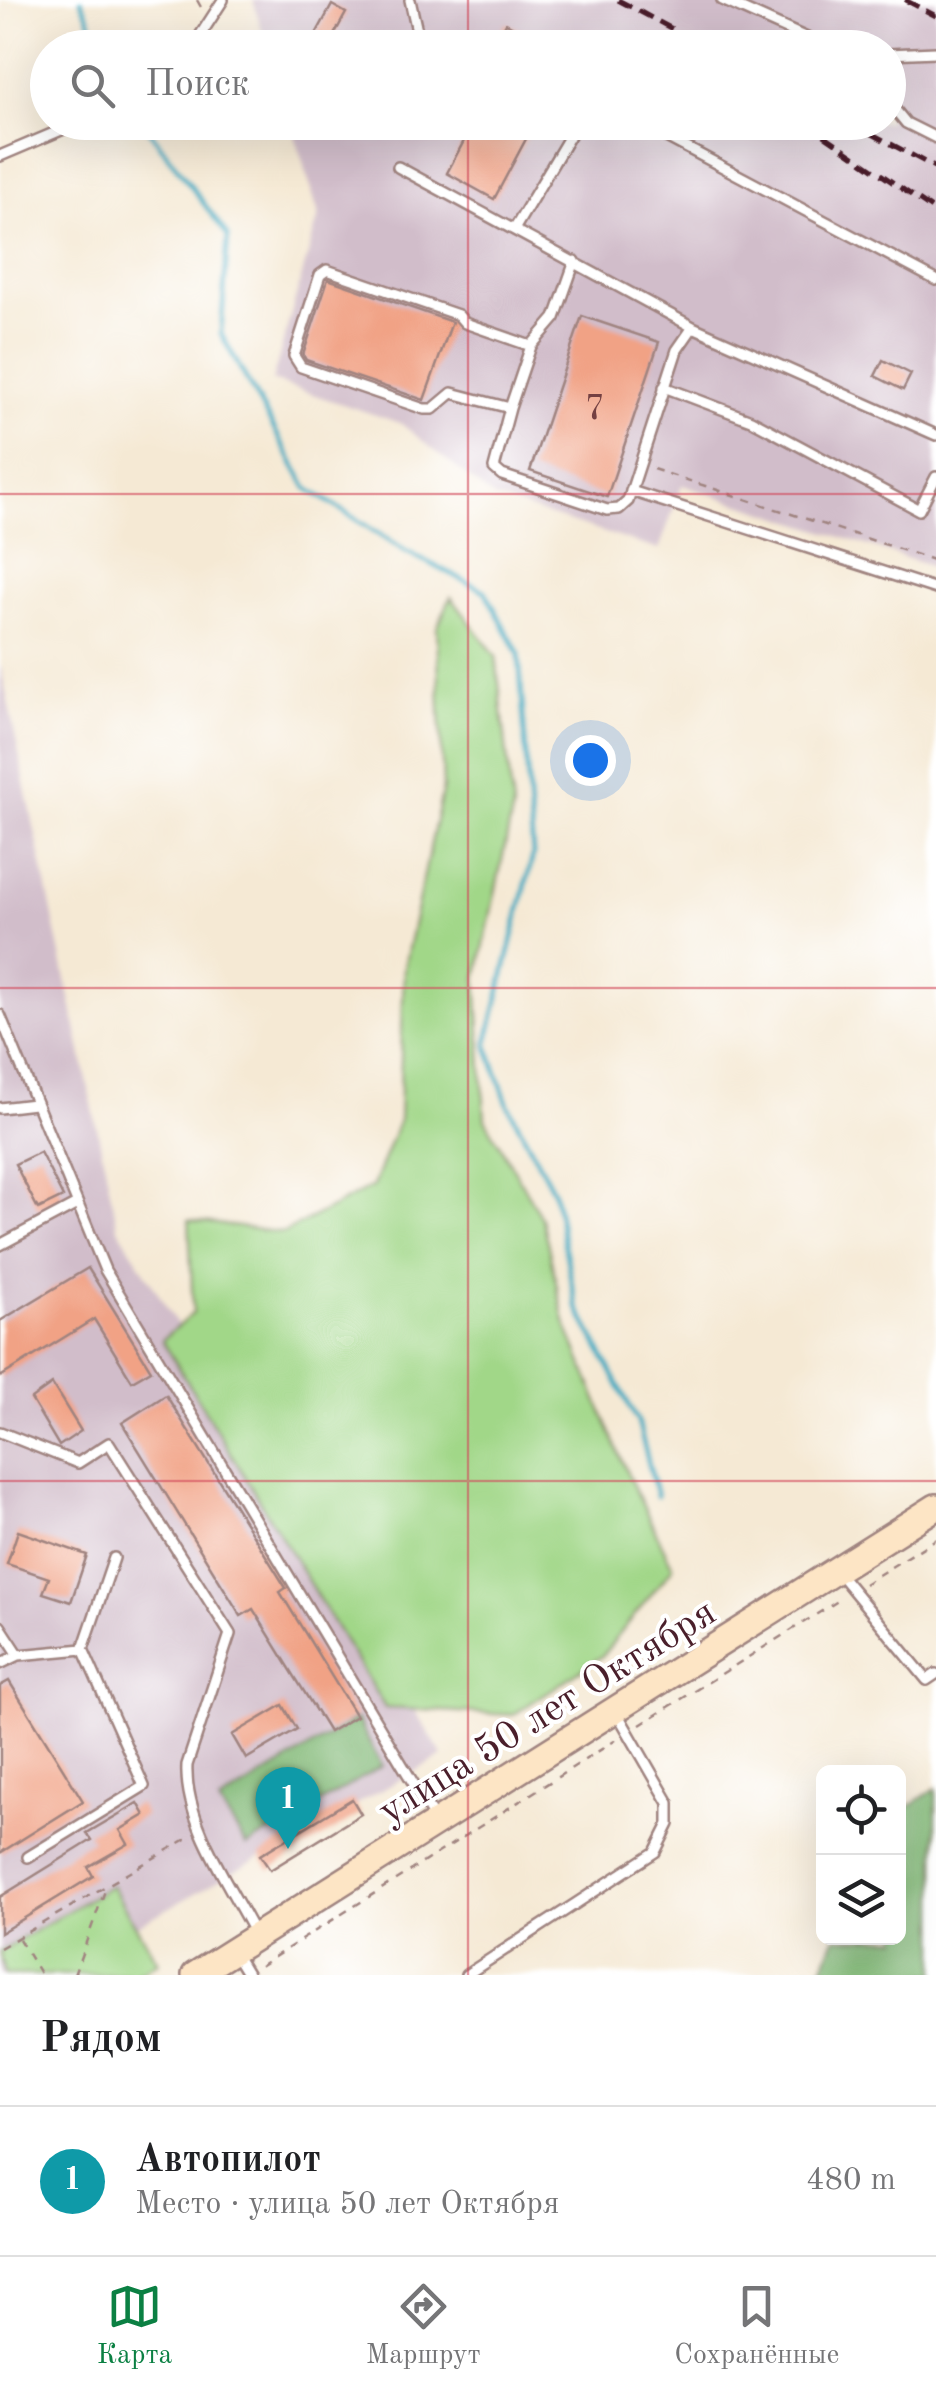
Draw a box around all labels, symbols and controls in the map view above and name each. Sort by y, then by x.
search box [30,30,906,140]
icon: search [65,58,120,113]
text: Поиск [145,66,250,104]
house number: 7 [585,392,605,427]
your location [565,735,616,786]
street label: улица 50 лет Октября [373,1593,724,1833]
map controls [816,1765,906,1945]
button: locate [816,1765,906,1855]
pin: 1 [256,1766,320,1849]
button: layers [816,1855,906,1945]
text: Рядом [40,2019,162,2061]
text: Автопилот [135,2142,321,2180]
text: 1 [63,2165,82,2197]
text: 480 m [806,2165,896,2197]
text: Место · улица 50 лет Октября [135,2189,559,2221]
tab: Карта [97,2279,172,2374]
tab: Маршрут [366,2279,481,2374]
tab: Сохранённые [674,2279,839,2374]

